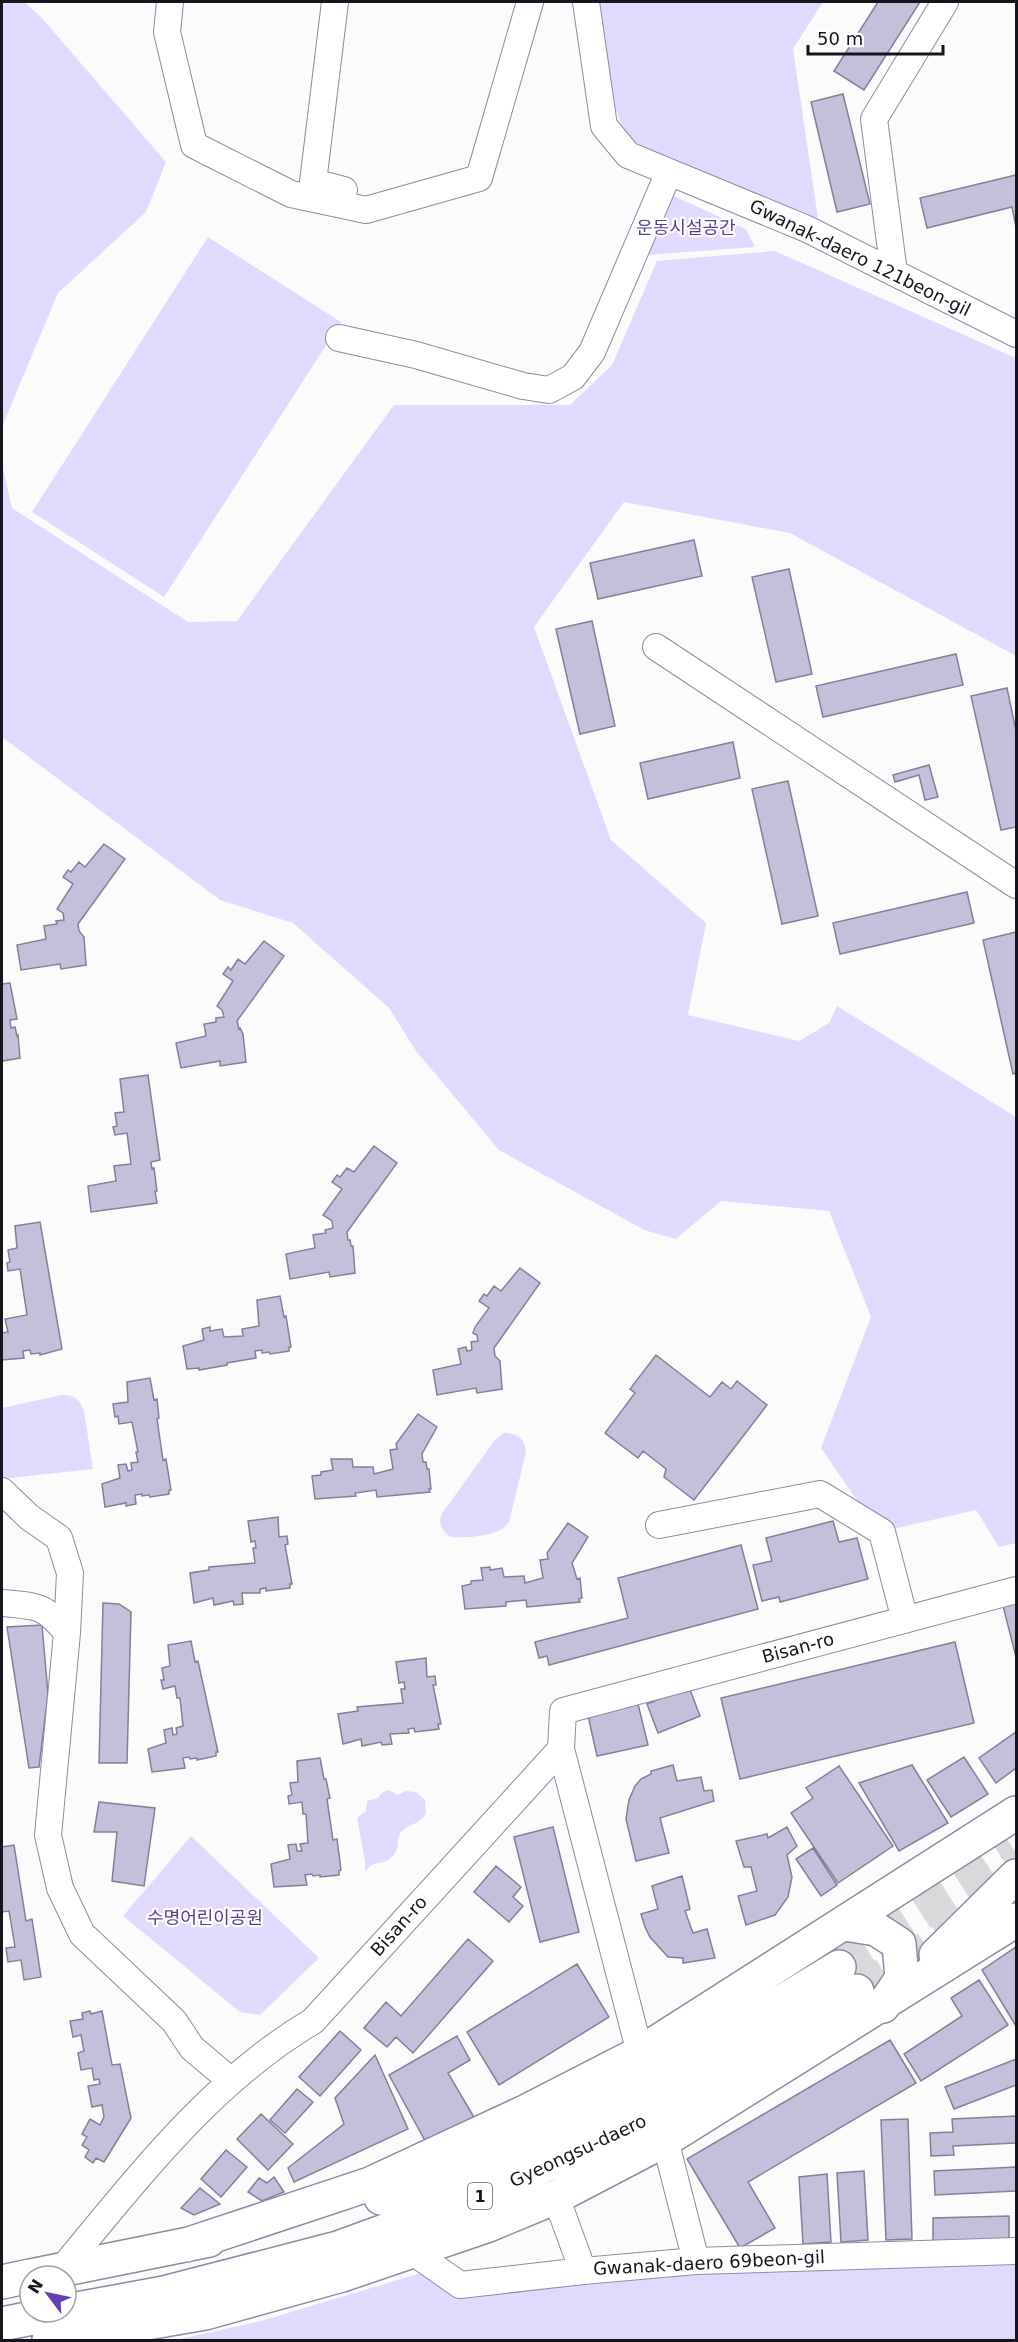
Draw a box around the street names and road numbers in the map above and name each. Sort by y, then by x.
street label: Gwanak-daero 121beon-gil [746,195,974,320]
street label: Bisan-ro [760,1628,836,1667]
street label: Bisan-ro [366,1891,431,1960]
street label: Gyeongsu-daero [506,2110,649,2191]
road number: 1 [468,2183,492,2209]
street label: Gwanak-daero 69beon-gil [593,2246,825,2279]

